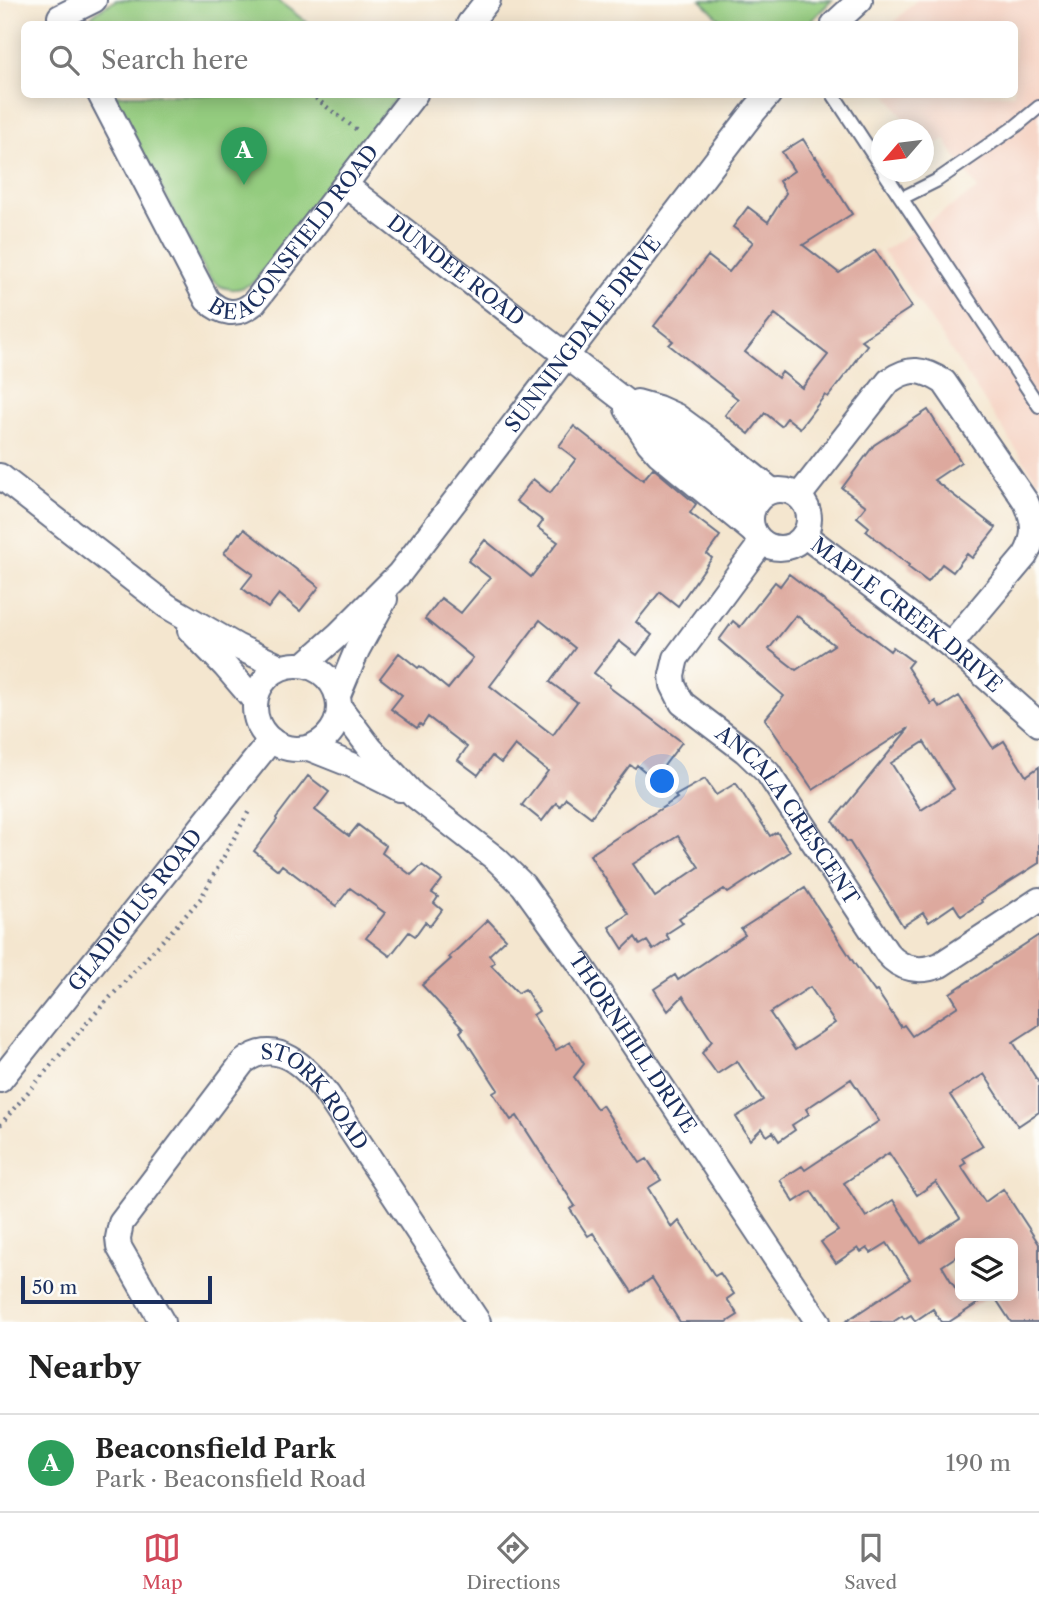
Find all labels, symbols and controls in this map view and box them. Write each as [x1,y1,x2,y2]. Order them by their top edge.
search box [21,21,1018,98]
icon: search [45,41,83,79]
text: Search here [101,44,248,76]
north arrow [871,119,934,182]
street label: BEACONSFIELD ROAD [192,127,392,307]
pin: A [221,127,267,185]
street label: DUNDEE ROAD [383,209,530,331]
street label: SUNNINGDALE DRIVE [499,231,666,437]
street label: MAPLE CREEK DRIVE [806,532,1007,697]
street label: ANCALA CRESCENT [710,720,865,910]
your location [645,764,679,798]
street label: GLADIOLUS ROAD [63,824,207,996]
street label: THORNHILL DRIVE [564,948,702,1138]
street label: STORK ROAD [260,1039,373,1154]
map controls [955,1238,1018,1301]
button: layers [955,1238,1018,1301]
scale bar [21,1273,212,1305]
text: 50 m [32,1276,77,1299]
text: Nearby [28,1349,141,1386]
text: Beaconsfield Park [95,1433,336,1465]
text: A [42,1449,60,1477]
text: 190 m [946,1449,1011,1477]
text: Park · Beaconsfield Road [95,1465,366,1493]
tab: Map [142,1529,183,1594]
tab: Directions [467,1529,560,1594]
tab: Saved [844,1529,897,1594]

